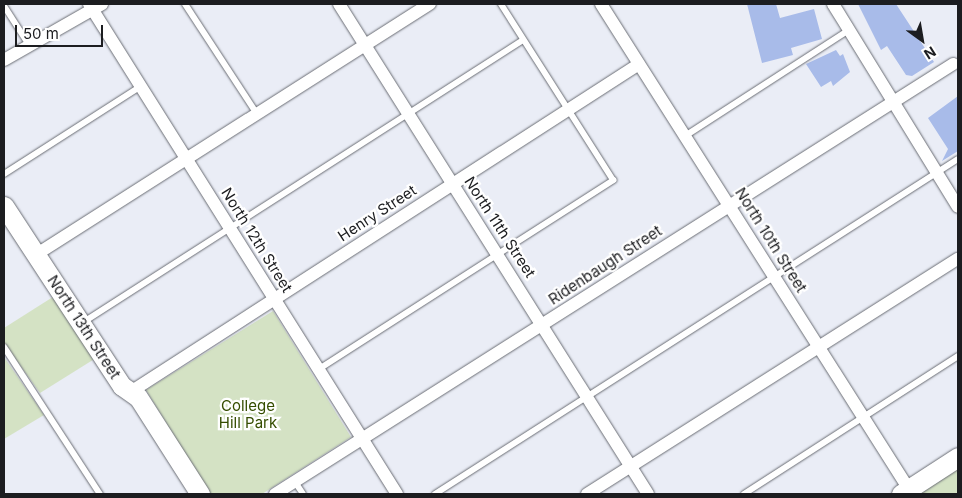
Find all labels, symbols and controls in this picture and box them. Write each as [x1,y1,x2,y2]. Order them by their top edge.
scale bar [18,15,105,47]
north arrow [897,15,947,65]
text: 50 m [23,24,59,43]
text: N [921,43,939,63]
street label: North 11th Street [461,173,539,281]
street label: Henry Street [335,181,419,245]
street label: North 12th Street [218,184,296,296]
street label: North 10th Street [731,184,811,296]
street label: Ridenbaugh Street [545,222,665,308]
street label: North 13th Street [44,272,124,382]
park label: College Hill Park [219,396,277,431]

